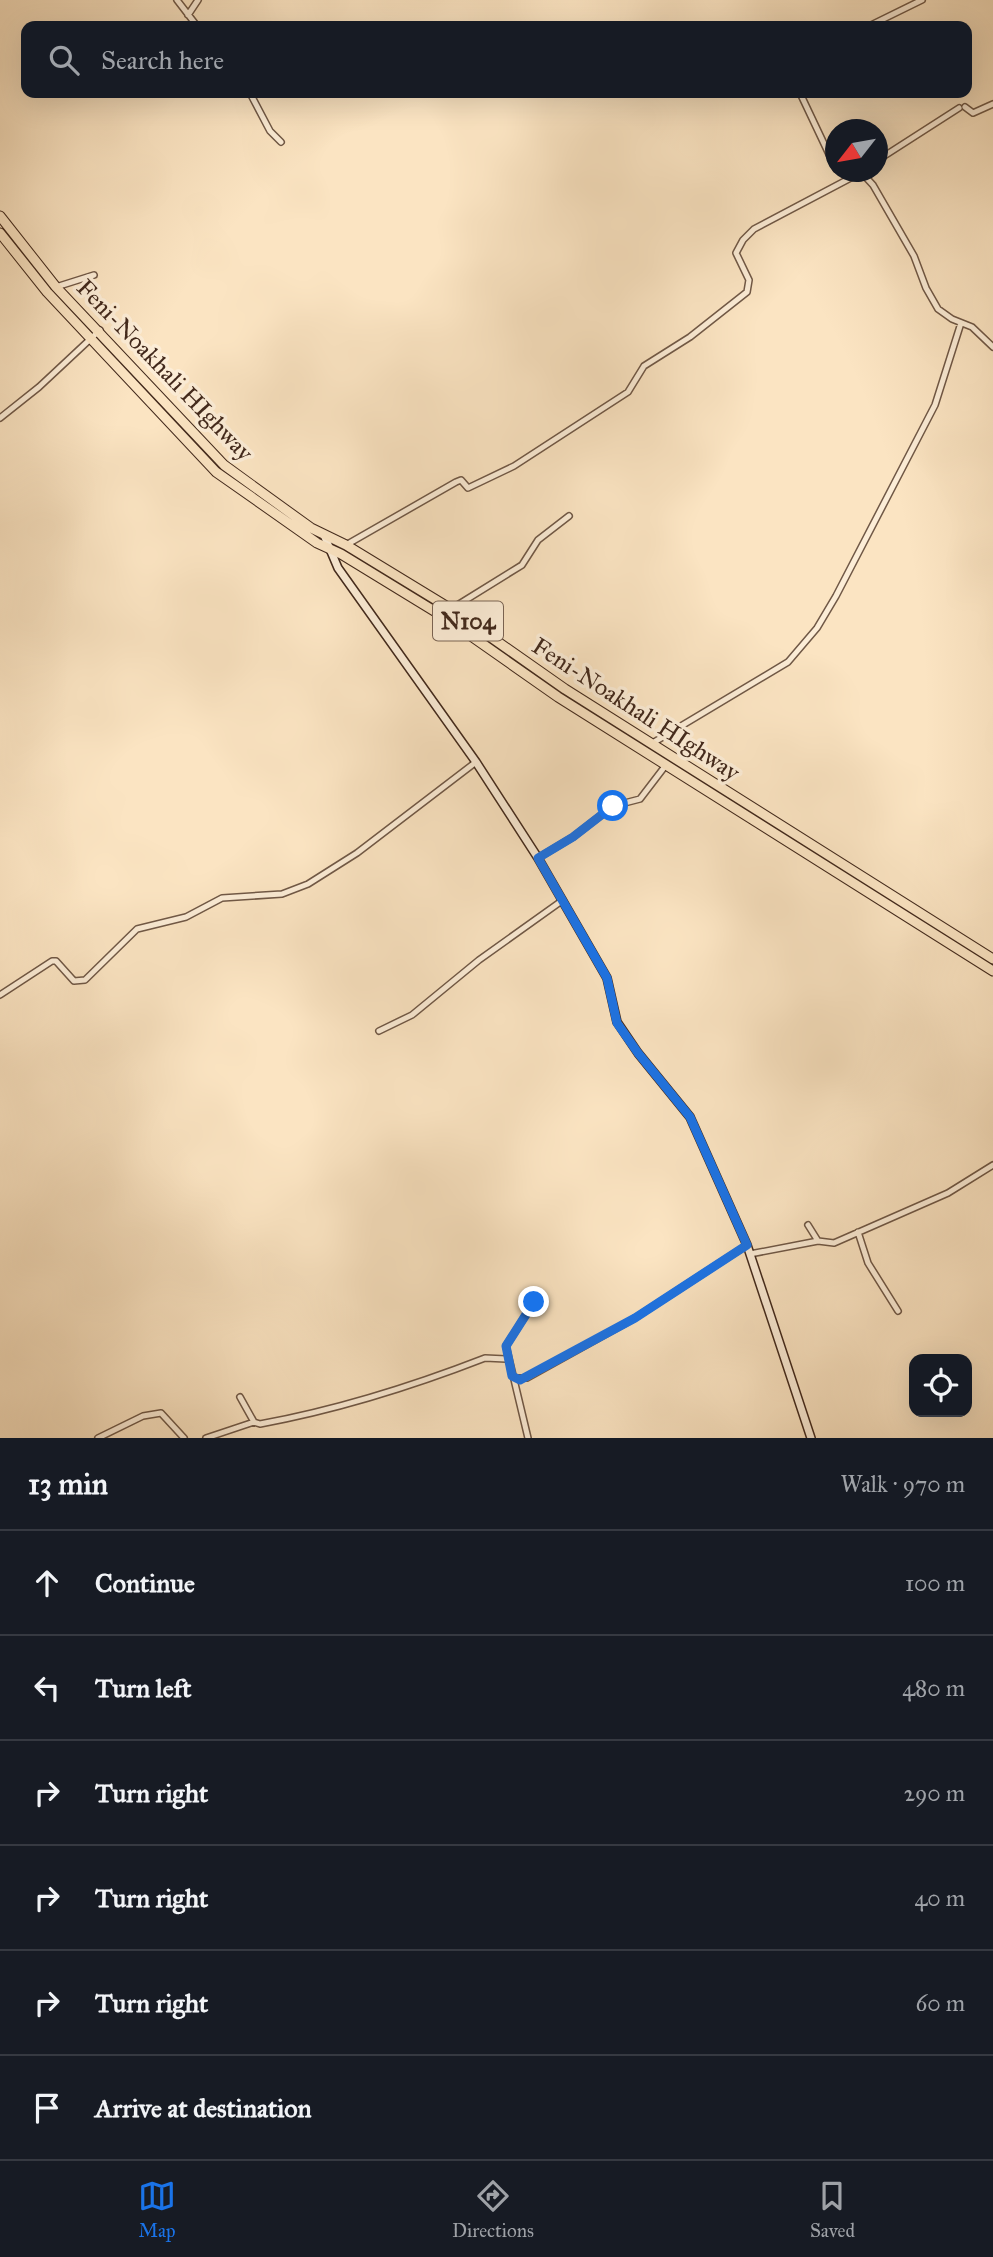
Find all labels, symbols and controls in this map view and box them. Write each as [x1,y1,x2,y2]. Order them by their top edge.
search box [21,21,972,98]
icon: search [45,41,83,79]
text: Search here [101,44,224,76]
north arrow [825,119,888,182]
street label: Feni-Noakhali HIghway [70,273,260,468]
road number: N104 [433,601,503,640]
street label: Feni-Noakhali HIghway [527,631,746,788]
route start [597,790,628,821]
route end [518,1286,549,1317]
map controls [909,1354,972,1417]
button: locate [909,1354,972,1417]
text: 13 min [28,1466,108,1502]
text: Walk · 970 m [840,1470,965,1498]
icon: ahead [28,1564,66,1602]
text: Continue [95,1567,195,1599]
text: 100 m [905,1569,965,1597]
icon: left [28,1669,66,1707]
text: Turn left [95,1672,191,1704]
text: 480 m [902,1674,965,1702]
icon: right [28,1774,66,1812]
text: Turn right [95,1777,208,1809]
text: 290 m [904,1779,965,1807]
icon: right [28,1879,66,1917]
text: Turn right [95,1882,208,1914]
text: 40 m [915,1884,965,1912]
icon: right [28,1984,66,2022]
text: Turn right [95,1987,208,2019]
text: 60 m [916,1989,965,2017]
icon: arrive [28,2089,66,2127]
text: Arrive at destination [95,2092,312,2124]
tab: Map [138,2177,176,2242]
tab: Directions [452,2177,534,2242]
tab: Saved [810,2177,855,2242]

